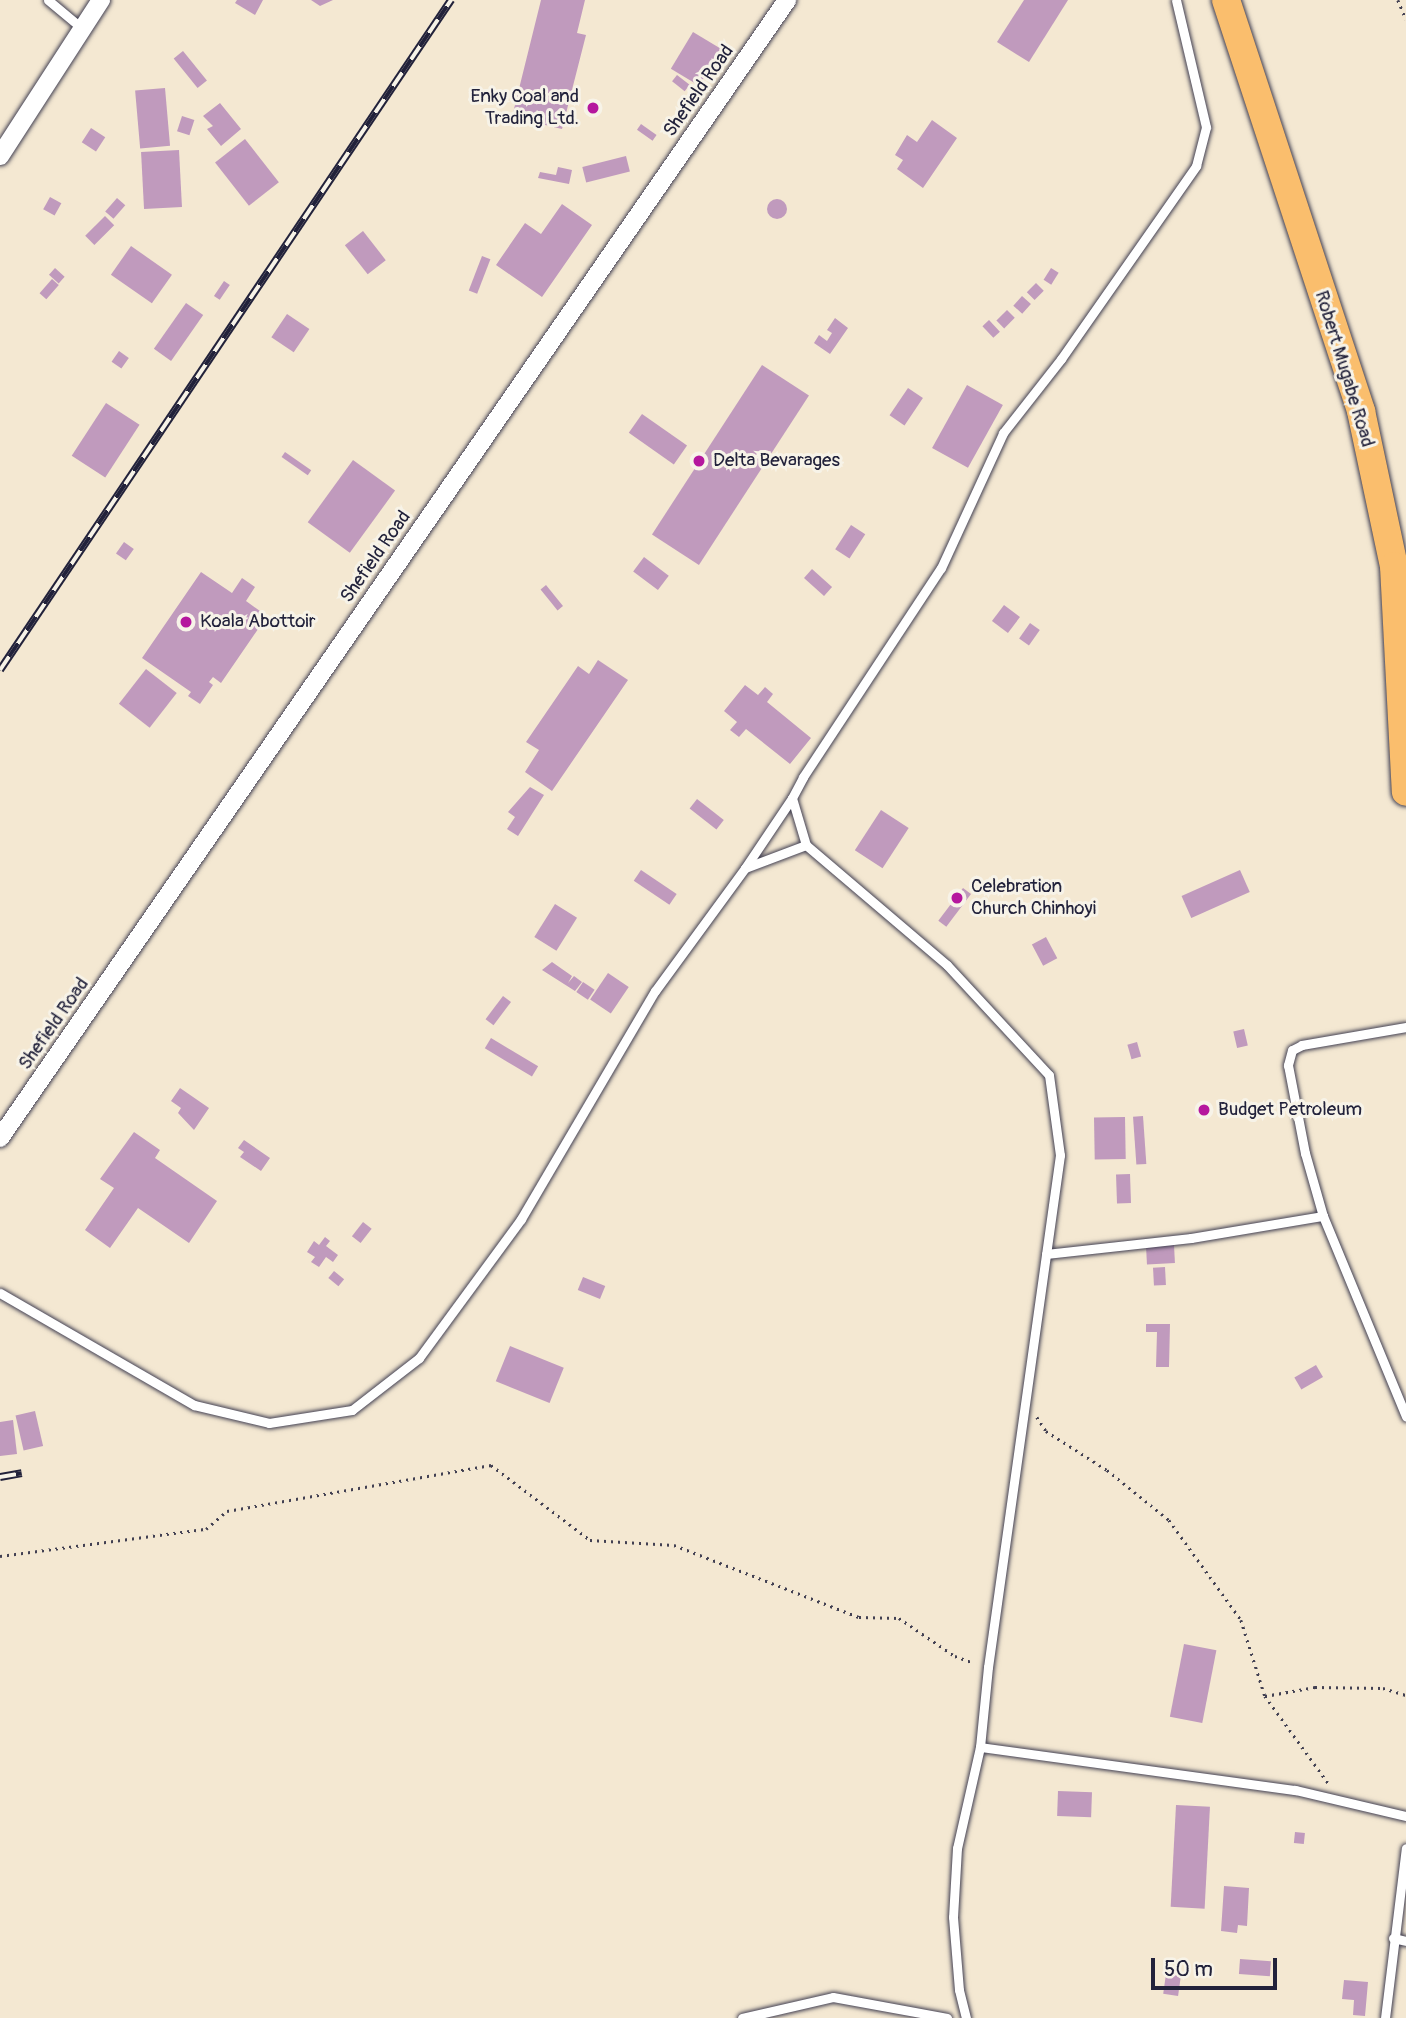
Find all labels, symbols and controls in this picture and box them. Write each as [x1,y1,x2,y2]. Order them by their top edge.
street label: Shefield Road [659,41,739,141]
place label: Enky Coal and Trading Ltd. [470,86,579,130]
marker: Enky Coal and Trading Ltd. [585,100,601,116]
street label: Robert Mugabe Road [1309,288,1379,450]
place label: Delta Bevarages [713,450,840,472]
marker: Delta Bevarages [691,453,707,469]
street label: Shefield Road [336,507,416,607]
place label: Koala Abottoir [200,611,316,633]
marker: Koala Abottoir [178,614,194,630]
place label: Celebration Church Chinhoyi [971,876,1096,920]
marker: Celebration Church Chinhoyi [949,890,965,906]
street label: Shefield Road [14,974,94,1074]
place label: Budget Petroleum [1218,1099,1362,1121]
marker: Budget Petroleum [1196,1102,1212,1118]
scale bar [1154,1944,1280,1988]
text: 50 m [1164,1956,1213,1983]

